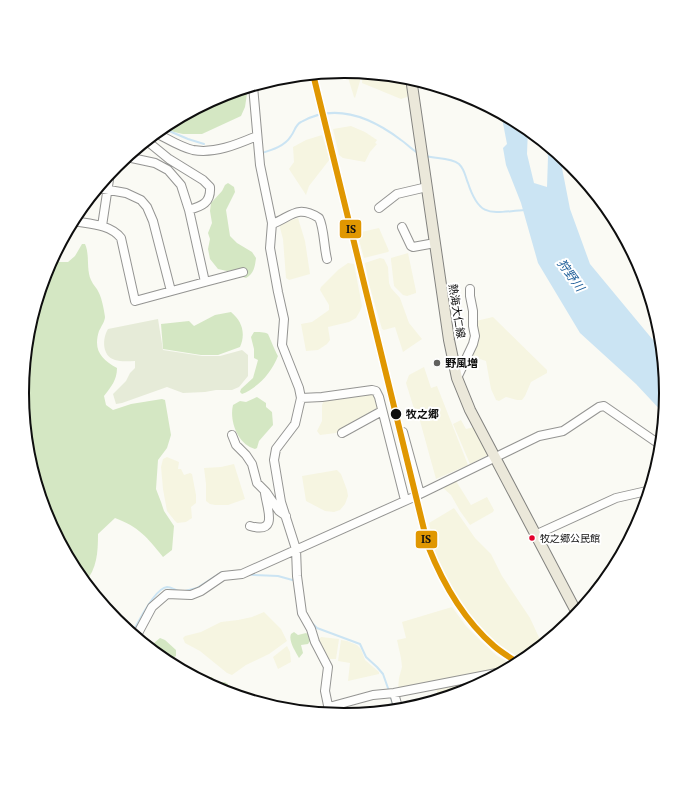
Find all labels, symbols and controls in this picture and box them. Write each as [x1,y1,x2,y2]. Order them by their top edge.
line badge: IS [339,219,362,239]
text: IS [346,222,356,236]
water label: 狩野川 [554,256,589,296]
street label: 熱海大仁線 [446,283,468,339]
place label: 野風増 [445,356,478,370]
marker: 野風増 [432,358,442,368]
marker: 牧之郷 [389,407,403,421]
place label: 牧之郷 [405,407,439,421]
line badge: IS [415,530,438,549]
text: IS [421,532,431,546]
place label: 牧之郷公民館 [540,532,600,545]
marker: 牧之郷公民館 [527,533,537,543]

